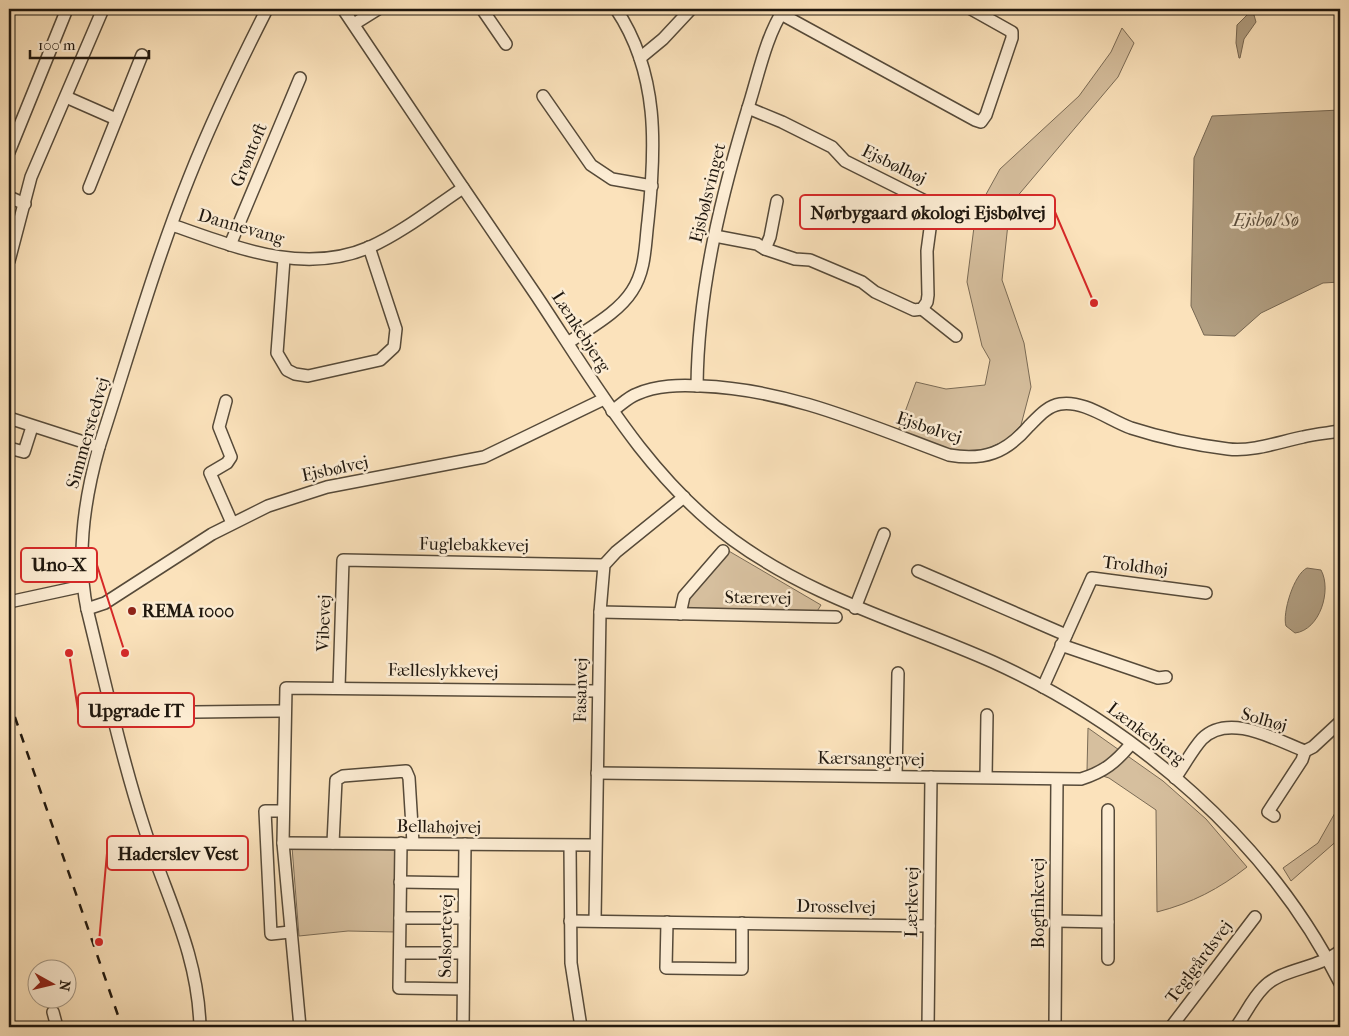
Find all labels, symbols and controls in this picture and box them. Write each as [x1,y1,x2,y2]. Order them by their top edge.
scale bar [30,28,149,60]
text: 100 m [38,36,76,54]
street label: Grøntoft [226,119,272,190]
street label: Ejsbølsvinget [685,140,731,245]
street label: Ejsbølhøj [858,140,930,190]
callout: Nørbygaard økologi Ejsbølvej [800,195,1055,229]
text: Nørbygaard økologi Ejsbølvej [810,202,1046,224]
street label: Dannevang [195,205,287,249]
water label: Ejsbøl Sø [1232,209,1299,231]
street label: Lænkebjerg [547,288,615,377]
street label: Simmerstedvej [62,375,114,491]
street label: Ejsbølvej [894,408,964,448]
street label: Ejsbølvej [300,452,370,486]
street label: Fuglebakkevej [419,534,529,556]
callout: Uno-X [21,548,97,582]
street label: Troldhøj [1101,552,1169,580]
text: Uno-X [30,554,87,576]
street label: Stærevej [724,587,792,609]
street label: Vibevej [312,594,335,653]
place label: REMA 1000 [142,601,234,622]
marker: REMA 1000 [126,605,138,617]
street label: Fasanvej [570,657,592,723]
street label: Fælleslykkevej [387,660,499,682]
callout: Upgrade IT [78,693,194,727]
street label: Lænkebjerg [1103,698,1189,770]
text: Upgrade IT [87,700,185,722]
street label: Solhøj [1239,703,1289,737]
street label: Kærsangervej [817,748,925,770]
street label: Bellahøjvej [397,816,481,838]
callout: Haderslev Vest [107,836,248,870]
text: Haderslev Vest [118,843,239,865]
street label: Bogfinkevej [1028,858,1049,948]
street label: Lærkevej [901,866,923,938]
street label: Solsortevej [435,894,457,978]
street label: Drosselvej [796,896,876,918]
street label: Teglgårdsvej [1161,917,1237,1007]
north arrow [28,958,78,1008]
text: N [55,979,74,993]

